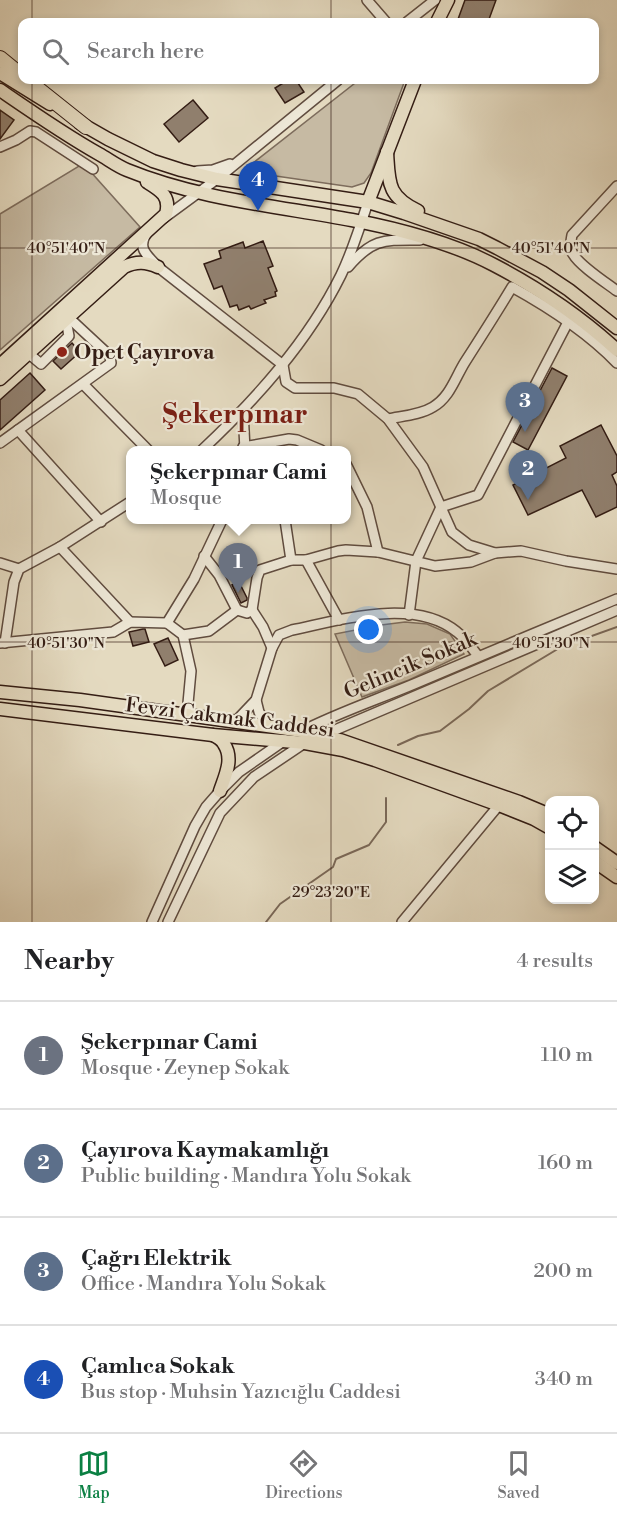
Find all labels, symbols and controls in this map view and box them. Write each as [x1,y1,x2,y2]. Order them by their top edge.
search box [18,18,599,84]
icon: search [39,35,72,68]
text: Search here [87,38,204,65]
pin: 4 [238,162,278,211]
text: 40°51'40"N [27,239,105,258]
text: 40°51'40"N [512,239,590,258]
place label: Opet Çayırova [74,340,215,366]
marker: Opet Çayırova [55,345,69,359]
pin: 3 [506,382,544,432]
district label: Şekerpınar [162,398,308,432]
popup [126,446,351,524]
pin: 2 [508,450,548,500]
text: Şekerpınar Cami [150,459,327,486]
text: Mosque [150,486,222,511]
pin: 1 [218,544,258,593]
your location [354,615,383,644]
street label: Gelincik Sokak [340,626,482,706]
text: 40°51'30"N [27,634,105,653]
text: 40°51'30"N [512,634,590,653]
street label: Fevzi Çakmak Caddesi [124,692,336,744]
map controls [545,796,599,904]
button: locate [545,796,599,850]
button: layers [545,850,599,904]
text: 29°23'20"E [292,883,370,902]
text: Nearby [24,945,114,977]
text: 4 results [516,949,593,974]
text: Şekerpınar Cami [81,1029,258,1056]
text: 1 [39,1043,48,1068]
text: 110 m [541,1043,593,1068]
text: Mosque · Zeynep Sokak [81,1056,289,1081]
text: Çayırova Kaymakamlığı [81,1137,329,1164]
text: 2 [37,1151,50,1176]
text: 160 m [538,1151,593,1176]
text: Public building · Mandıra Yolu Sokak [81,1164,411,1189]
text: Çağrı Elektrik [81,1245,231,1272]
text: 3 [37,1259,50,1284]
text: 200 m [533,1259,593,1284]
text: Office · Mandıra Yolu Sokak [81,1272,325,1297]
text: Çamlıca Sokak [81,1353,234,1380]
text: 4 [37,1367,50,1392]
text: 340 m [535,1367,593,1392]
text: Bus stop · Muhsin Yazıcığlu Caddesi [81,1380,401,1405]
tab: Map [77,1447,110,1503]
tab: Directions [265,1447,343,1503]
tab: Saved [497,1447,540,1503]

